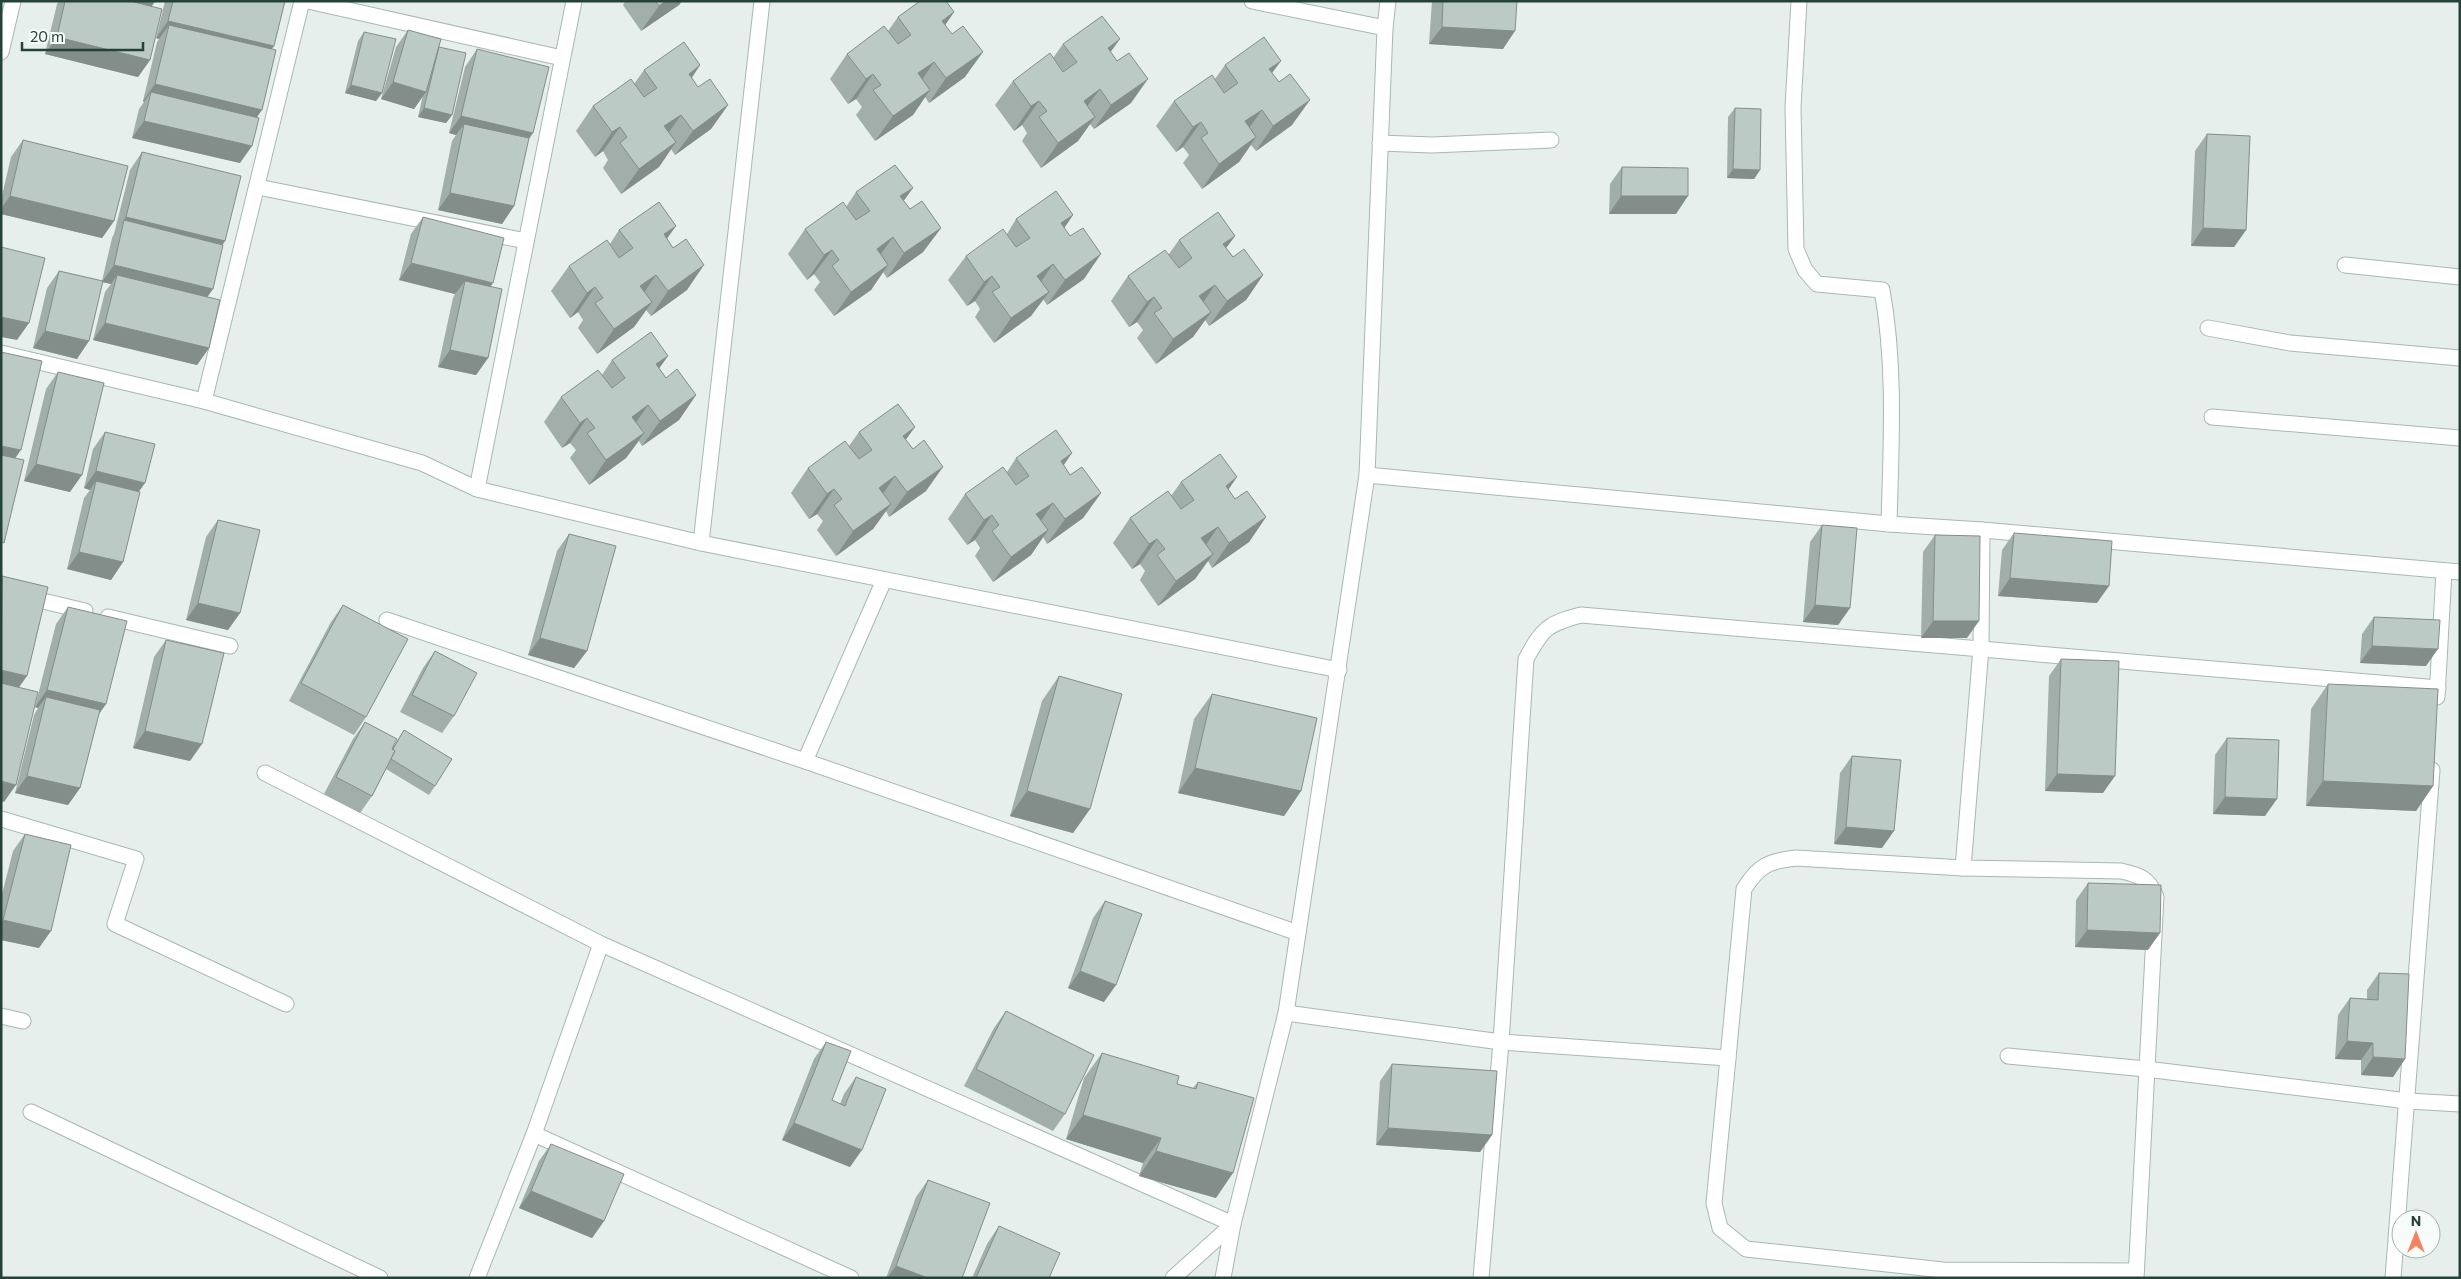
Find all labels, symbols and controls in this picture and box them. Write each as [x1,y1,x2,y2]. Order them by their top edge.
scale bar [22,20,144,52]
text: 20 m [30,27,64,45]
north arrow [2391,1209,2441,1259]
text: N [2411,1212,2421,1229]

